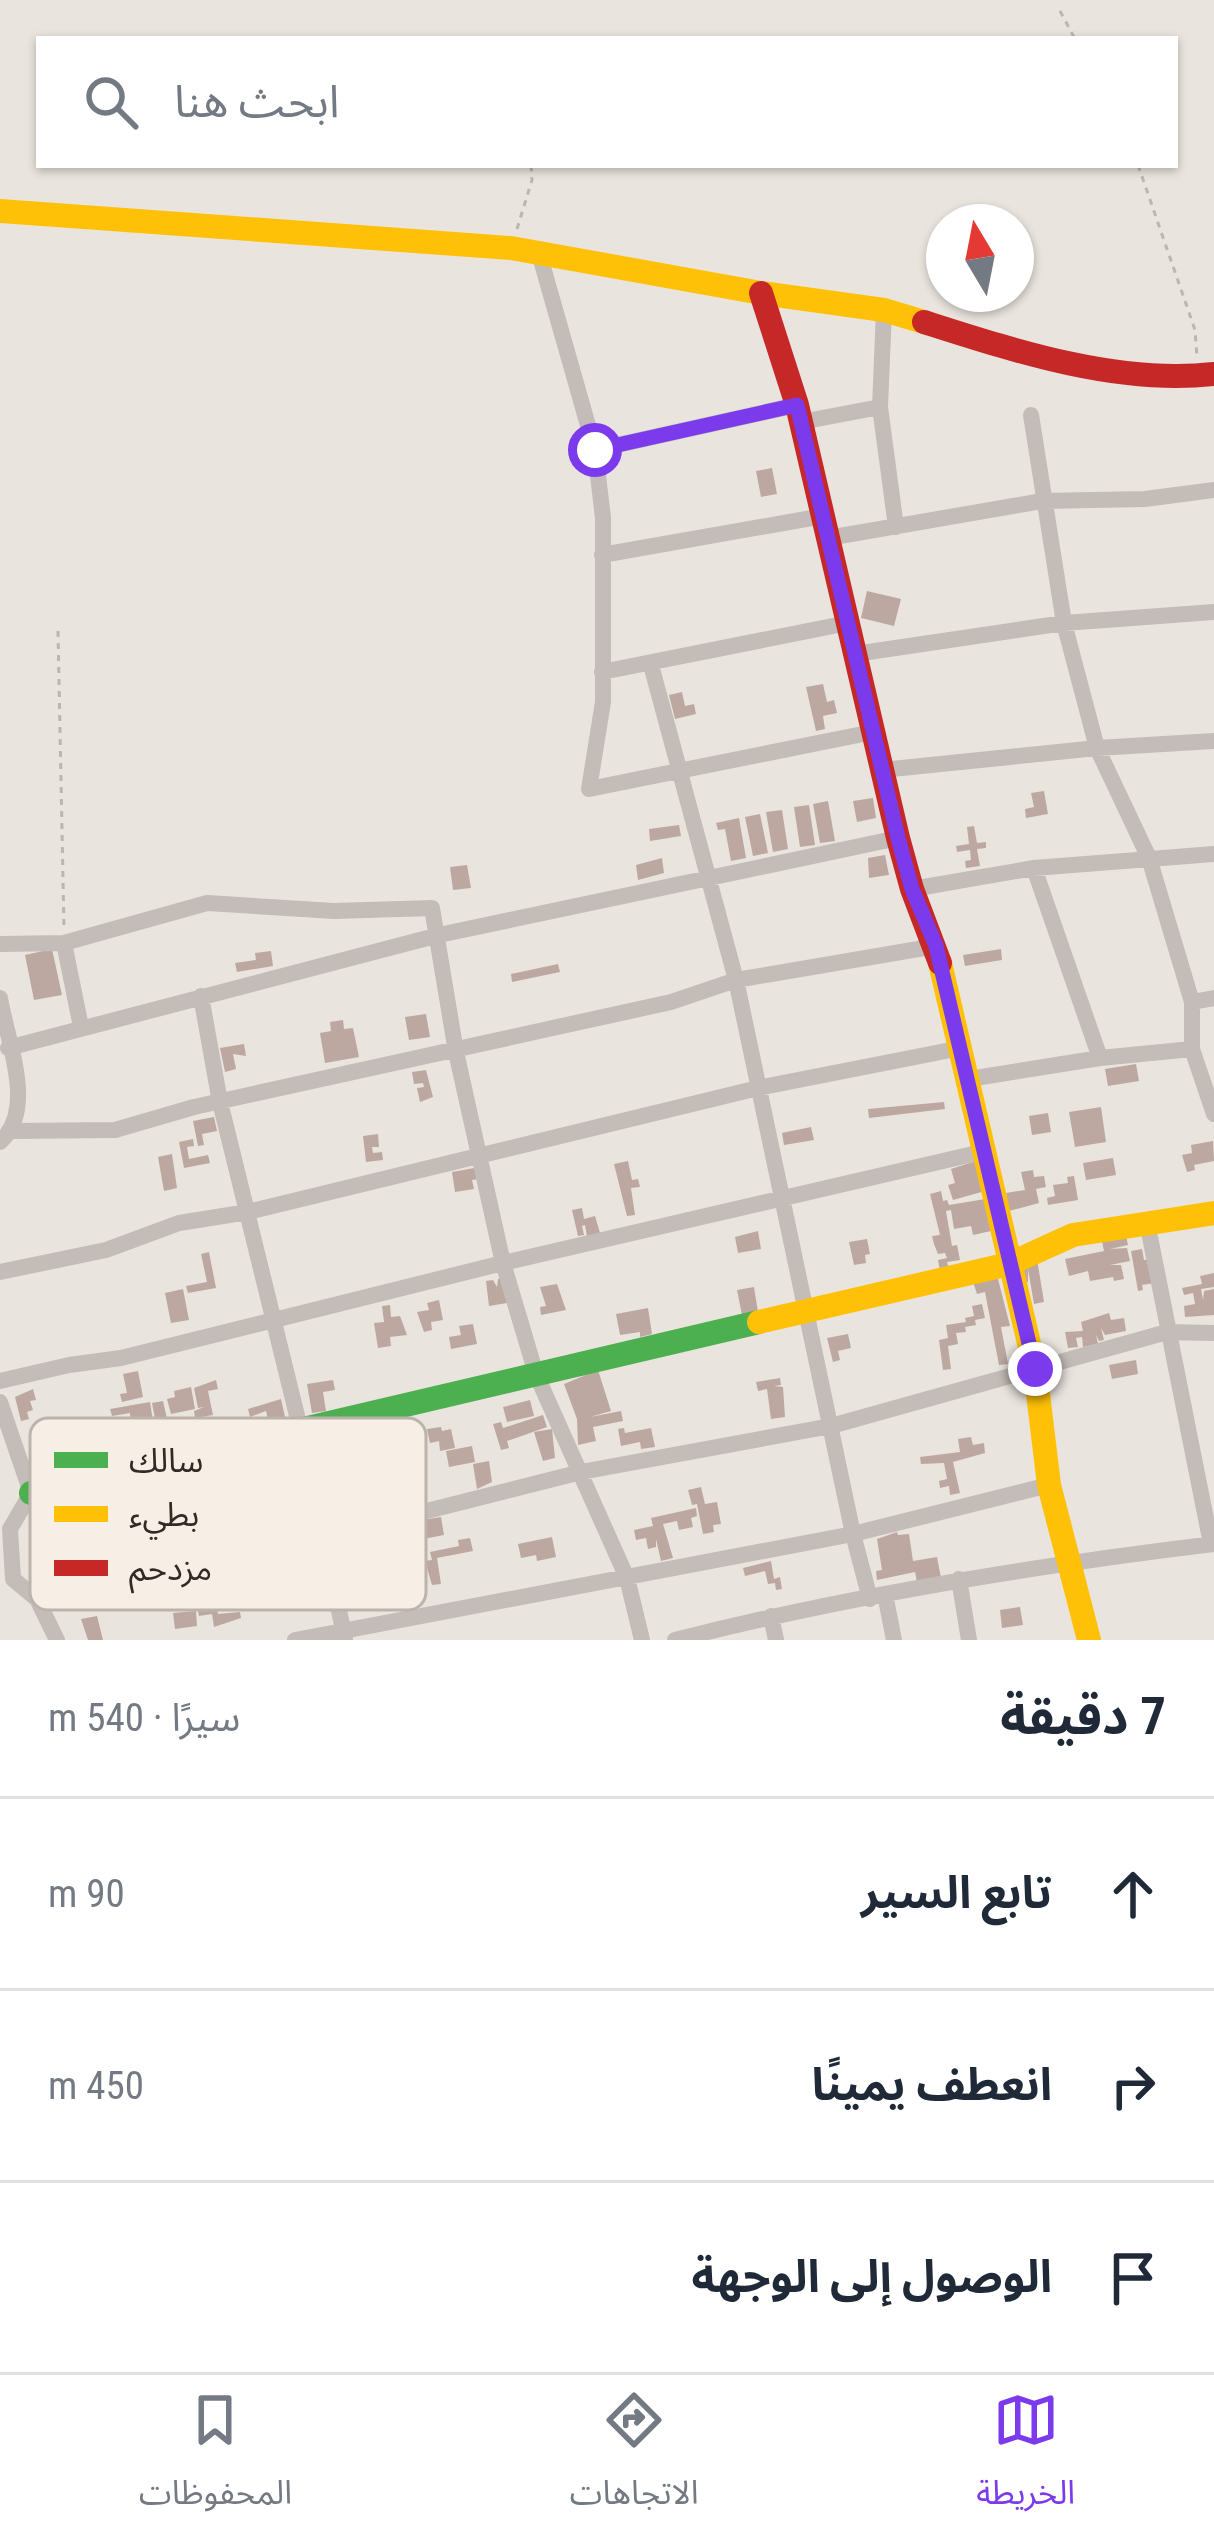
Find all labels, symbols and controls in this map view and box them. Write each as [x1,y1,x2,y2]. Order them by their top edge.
search box [36,36,1178,168]
icon: search [78,69,144,135]
text: ابحث هنا [174,75,339,128]
north arrow [926,204,1034,312]
route start [568,423,622,477]
route end [1008,1342,1062,1396]
legend [30,1418,426,1610]
text: سالك [129,1441,203,1480]
text: بطيء [129,1495,199,1540]
text: مزدحم [129,1549,212,1594]
text: 7 دقيقة [1000,1687,1166,1746]
text: سيرًا · 540 m [48,1695,240,1741]
icon: ahead [1100,1861,1166,1927]
text: تابع السير [861,1866,1052,1919]
text: 90 m [48,1871,125,1917]
icon: right [1100,2053,1166,2119]
text: انعطف يمينًا [812,2058,1052,2111]
text: 450 m [48,2063,144,2109]
icon: arrive [1100,2245,1166,2311]
text: الوصول إلى الوجهة [691,2250,1052,2303]
tab: المحفوظات [139,2387,292,2528]
tab: الاتجاهات [570,2387,699,2528]
tab: الخريطة [976,2387,1075,2528]

